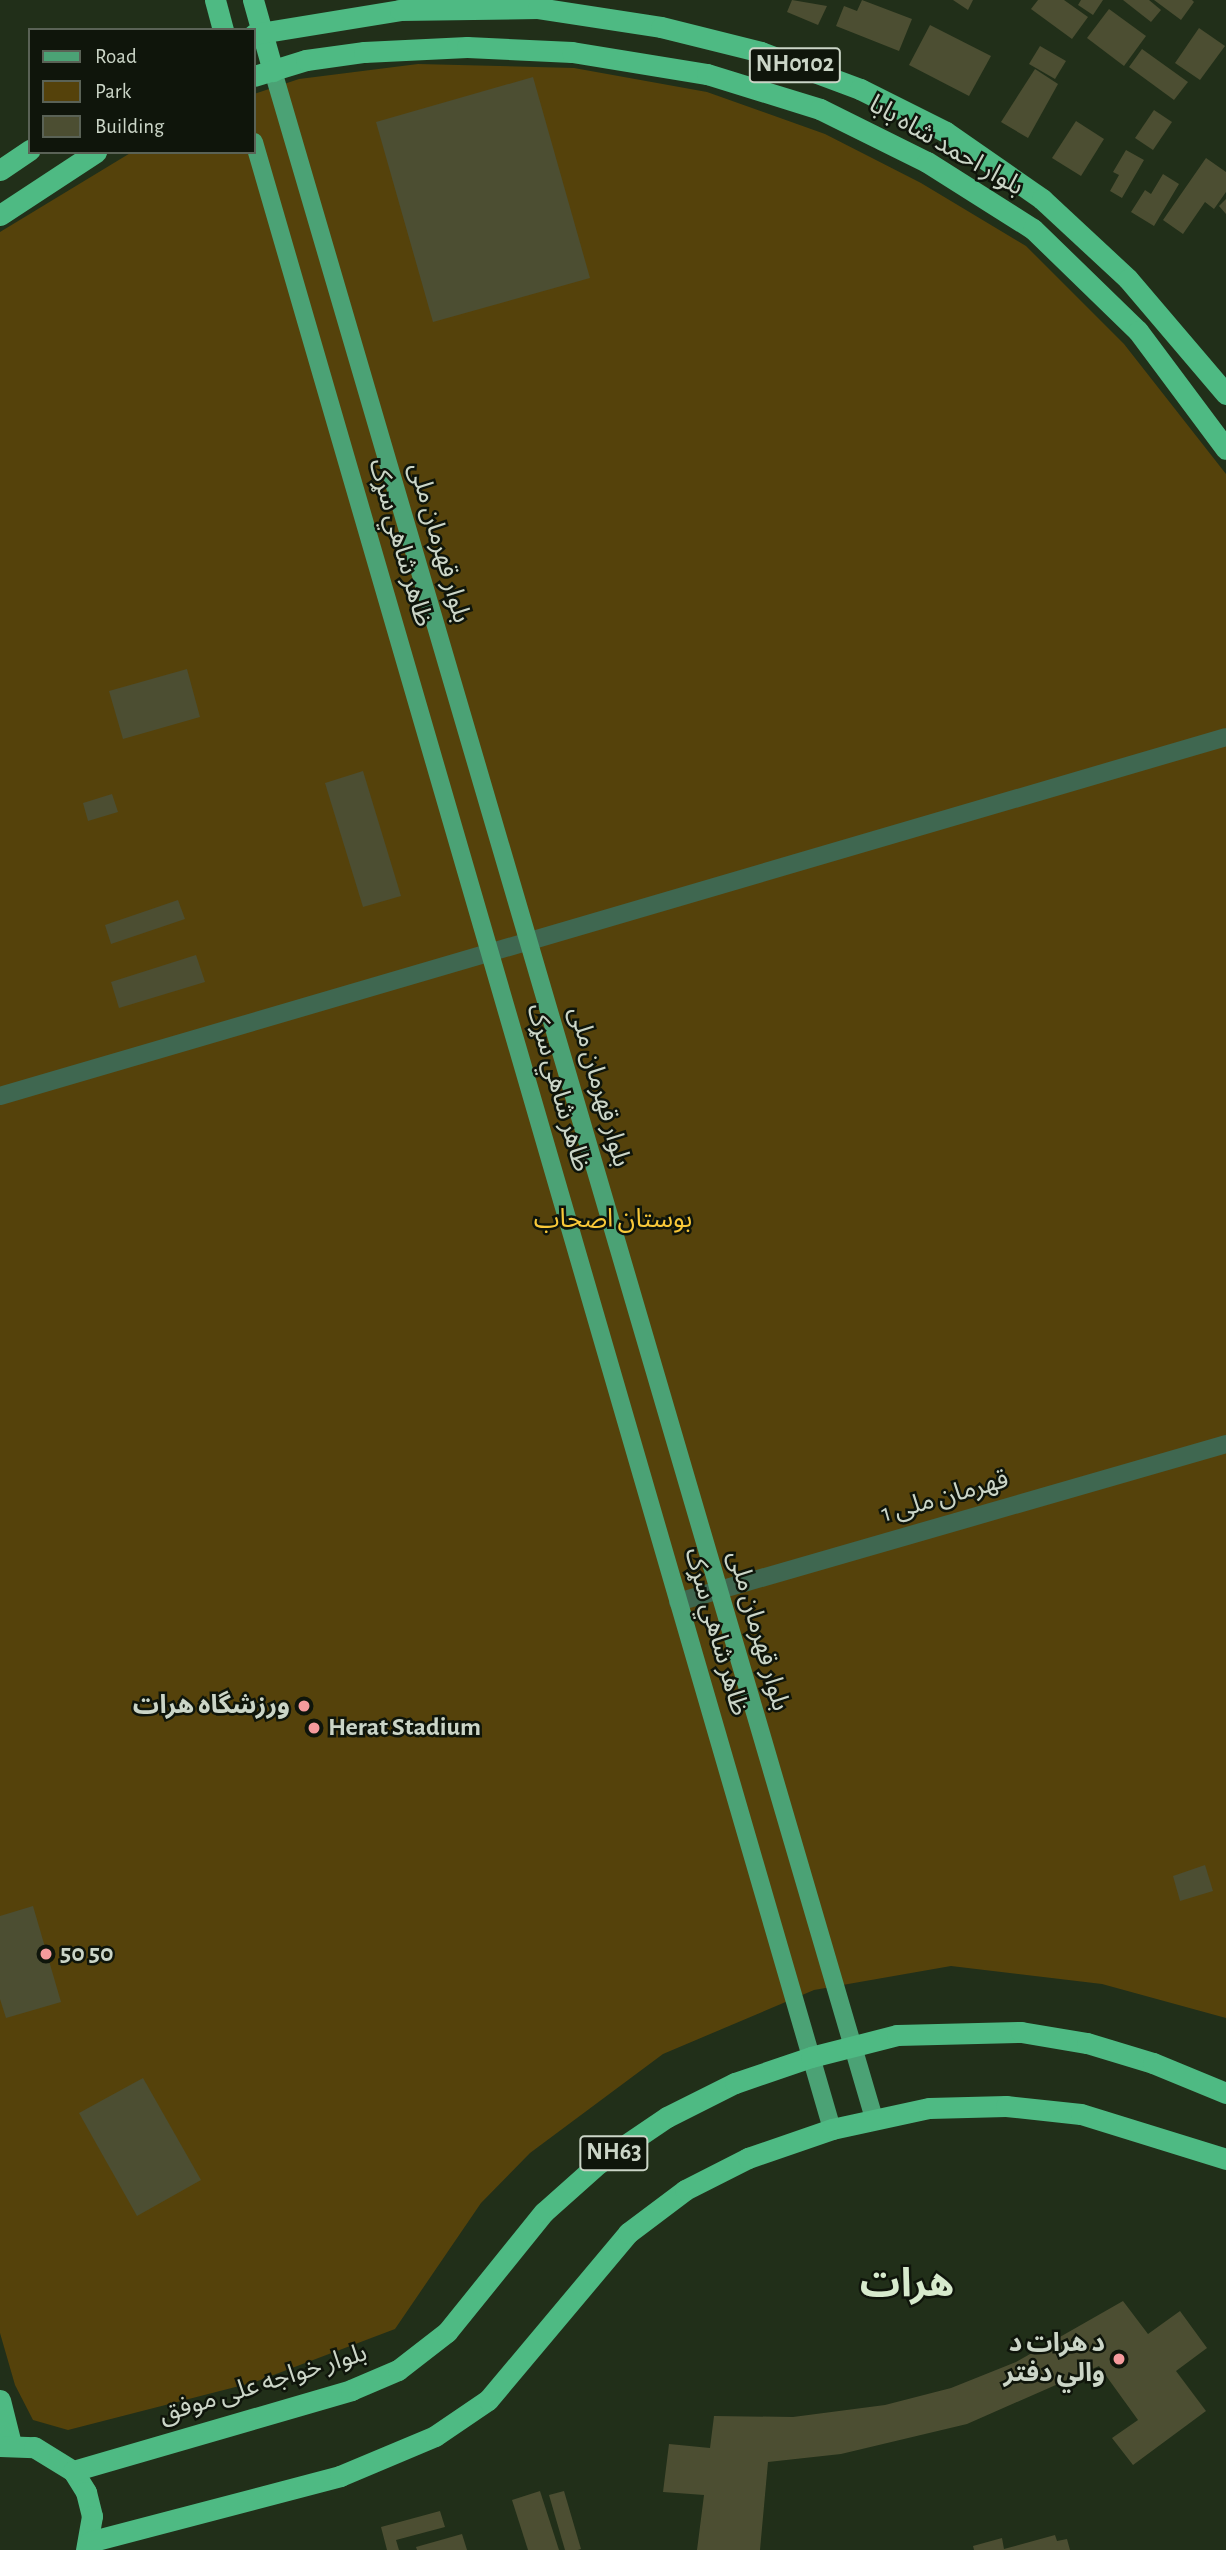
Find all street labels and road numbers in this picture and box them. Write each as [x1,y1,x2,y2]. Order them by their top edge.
road number: NH0102 [748,44,842,86]
street label: بلوار احمد شاه بابا [863,89,1029,203]
street label: ظاهر شاهي سړک [361,455,439,631]
street label: بلوار قهرمان ملی [401,459,477,627]
street label: ظاهر شاهي سړک [519,1000,597,1176]
street label: بلوار قهرمان ملی [561,1003,637,1171]
street label: قهرمان ملی 1 [878,1464,1012,1530]
street label: ظاهر شاهي سړک [677,1544,755,1720]
street label: بلوار قهرمان ملی [720,1547,796,1715]
road number: NH63 [579,2132,649,2174]
street label: بلوار خواجه علی موفق [155,2338,371,2430]

